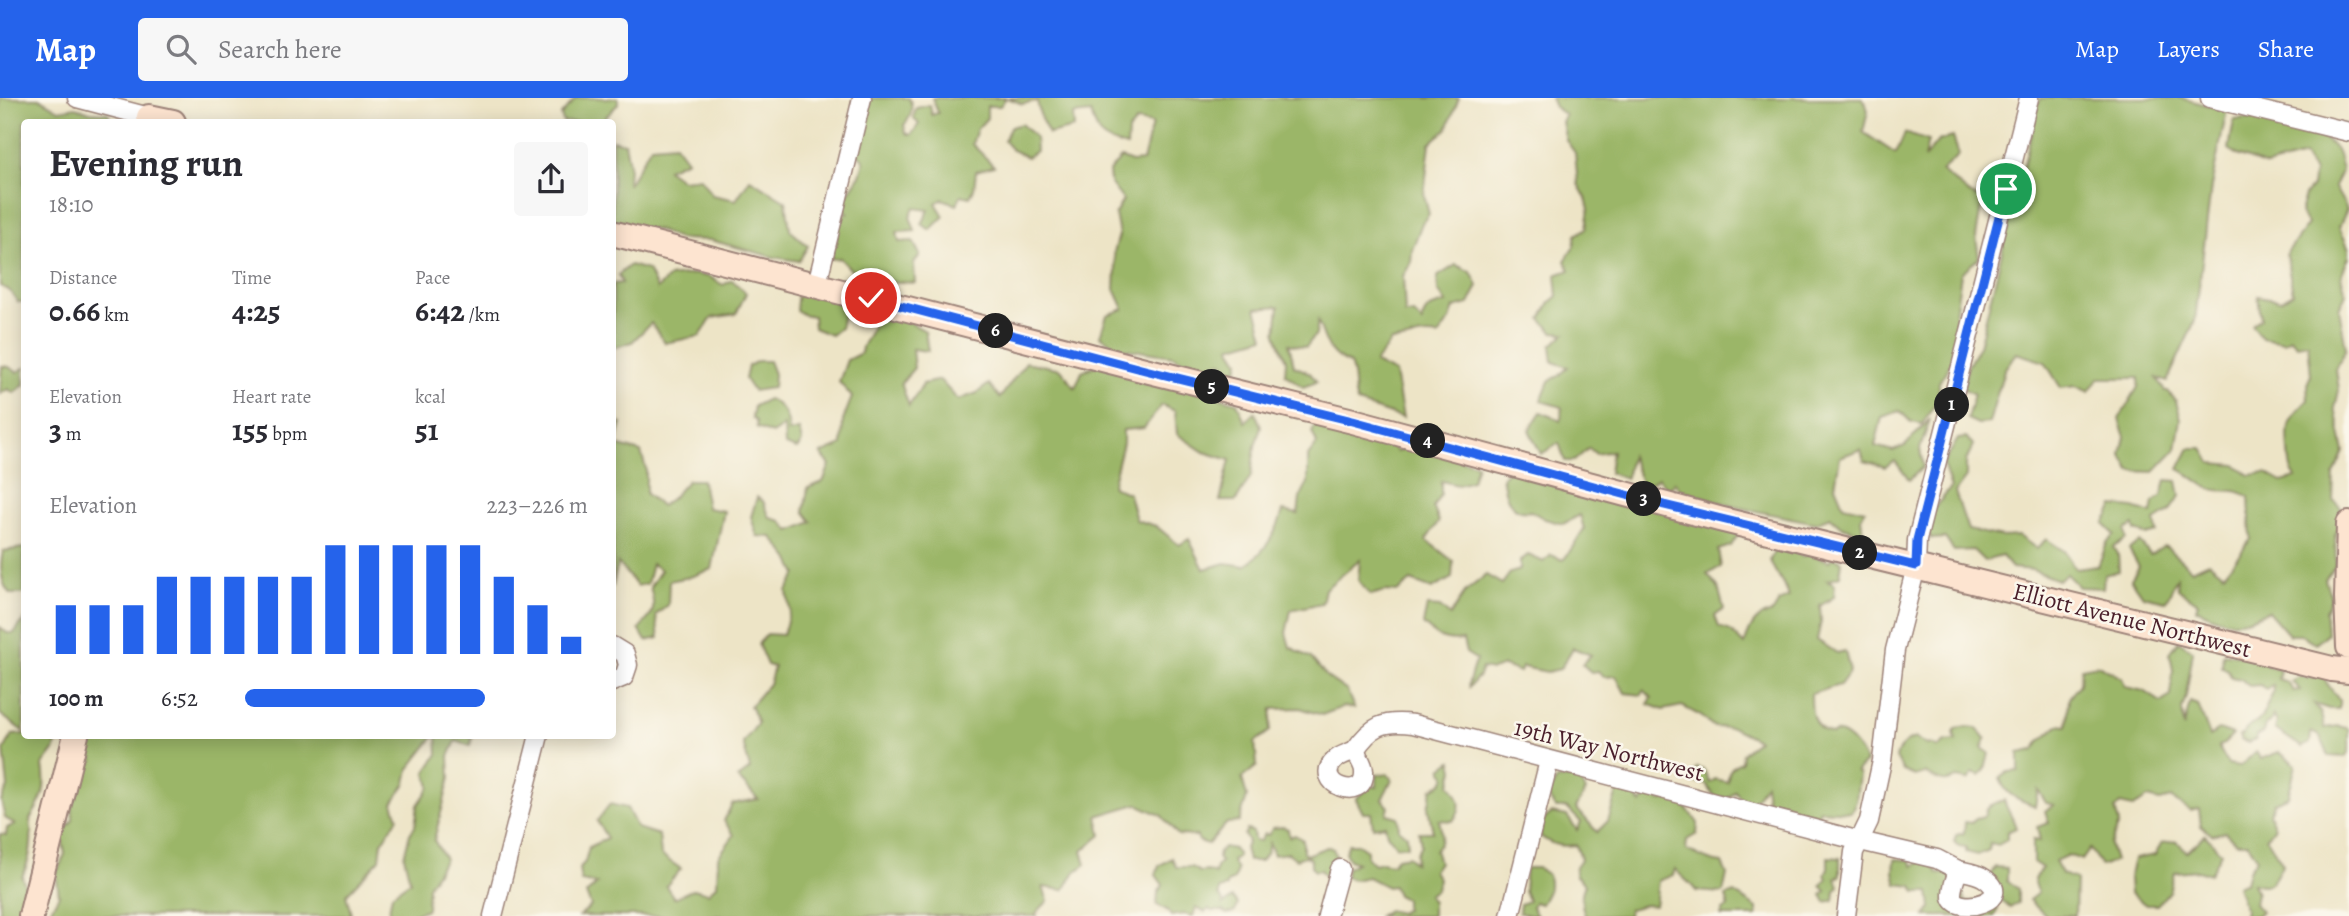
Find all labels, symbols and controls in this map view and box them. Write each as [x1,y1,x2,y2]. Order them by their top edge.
search box [138,18,628,81]
text: Map [35,27,96,72]
icon: search [162,30,200,68]
text: Search here [218,32,342,67]
text: Map [2075,33,2119,65]
text: Layers [2157,33,2220,65]
text: Share [2258,33,2314,65]
text: Evening run [49,137,243,189]
button: share [514,142,588,216]
pin [1976,159,2036,219]
icon: arrive [1987,170,2025,208]
text: 18:10 [49,189,94,220]
text: Distance [49,265,117,291]
text: Time [232,265,271,291]
text: Pace [415,265,450,291]
pin [841,268,901,328]
icon: check [852,279,890,317]
text: 0.66 [49,291,100,331]
text: 4:25 [232,291,281,331]
text: 6:42 [415,291,465,331]
text: km [100,302,129,328]
text: /km [465,302,500,328]
pin: 6 [978,314,1014,348]
text: 6 [991,317,1000,343]
pin: 5 [1194,370,1230,404]
text: 5 [1207,373,1216,399]
text: Elevation [49,384,122,410]
text: Heart rate [232,384,311,410]
text: kcal [415,384,445,410]
pin: 1 [1934,388,1969,422]
text: 1 [1948,391,1955,417]
text: 3 [49,410,62,450]
text: 155 [232,410,268,450]
text: 51 [415,410,439,450]
text: m [62,421,81,447]
text: bpm [268,421,308,447]
pin: 4 [1410,424,1446,458]
text: 4 [1423,427,1432,453]
pin: 3 [1626,482,1662,516]
text: 3 [1639,485,1648,511]
text: Elevation [49,490,137,521]
text: 223–226 m [486,490,588,521]
pin: 2 [1842,536,1878,570]
text: 2 [1855,539,1864,565]
street label: Elliott Avenue Northwest [2010,575,2255,665]
text: 100 m [49,683,104,714]
text: 6:52 [161,683,198,714]
street label: 19th Way Northwest [1511,711,1707,789]

